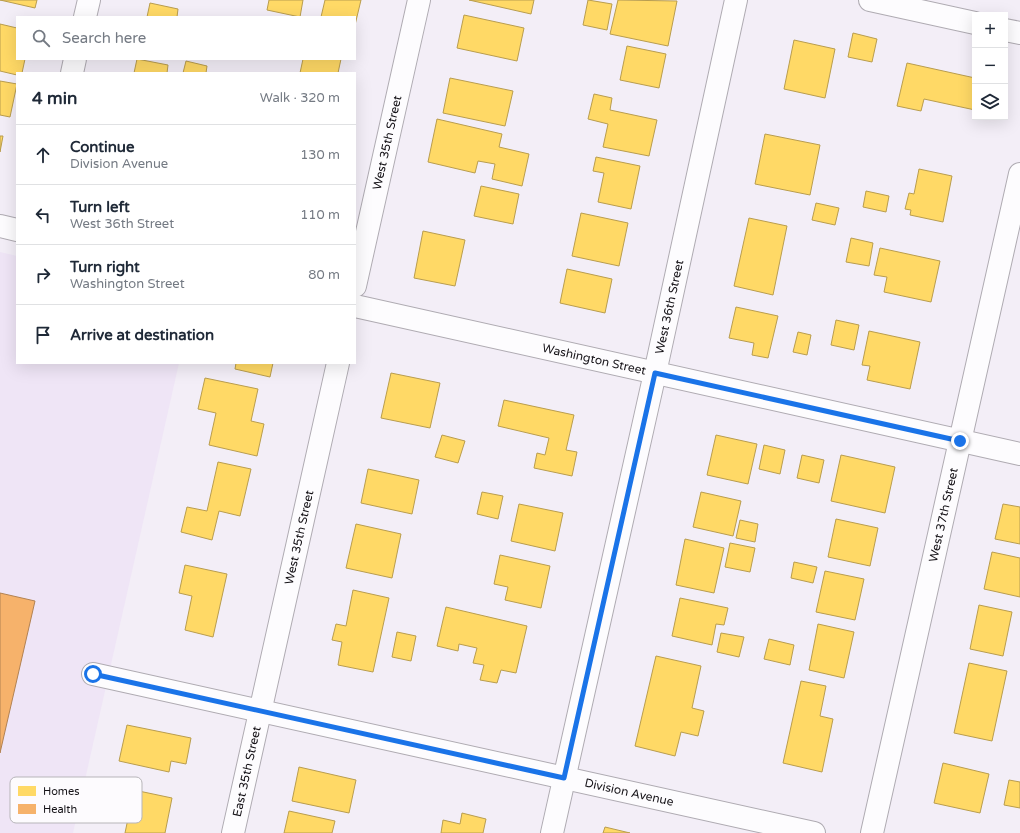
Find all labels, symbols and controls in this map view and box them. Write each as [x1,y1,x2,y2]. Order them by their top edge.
map controls [972,12,1008,120]
button: + [972,12,1008,48]
search box [16,16,356,60]
icon: search [30,27,52,49]
text: Search here [62,29,146,47]
button: − [972,48,1008,84]
button: layers [972,84,1008,120]
text: 4 min [32,88,77,109]
text: Walk · 320 m [260,90,340,106]
street label: West 35th Street [370,94,405,191]
text: Continue [70,138,134,156]
icon: ahead [32,144,54,166]
text: 130 m [300,147,340,163]
text: Division Avenue [70,156,168,172]
text: Turn left [70,198,130,216]
icon: left [32,204,54,226]
text: 110 m [300,207,340,223]
text: West 36th Street [70,216,174,232]
text: Turn right [70,258,140,276]
street label: West 36th Street [652,258,686,355]
icon: right [32,264,54,286]
text: 80 m [308,267,340,283]
text: Washington Street [70,276,185,292]
icon: arrive [32,324,54,346]
text: Arrive at destination [70,326,214,344]
street label: Washington Street [541,341,648,378]
route end [951,432,969,450]
street label: West 37th Street [926,466,961,563]
street label: West 35th Street [282,488,316,586]
route start [84,665,102,683]
street label: East 35th Street [230,725,264,818]
street label: Division Avenue [583,776,675,809]
legend [10,777,142,823]
text: Homes [43,785,79,798]
text: Health [43,803,77,816]

